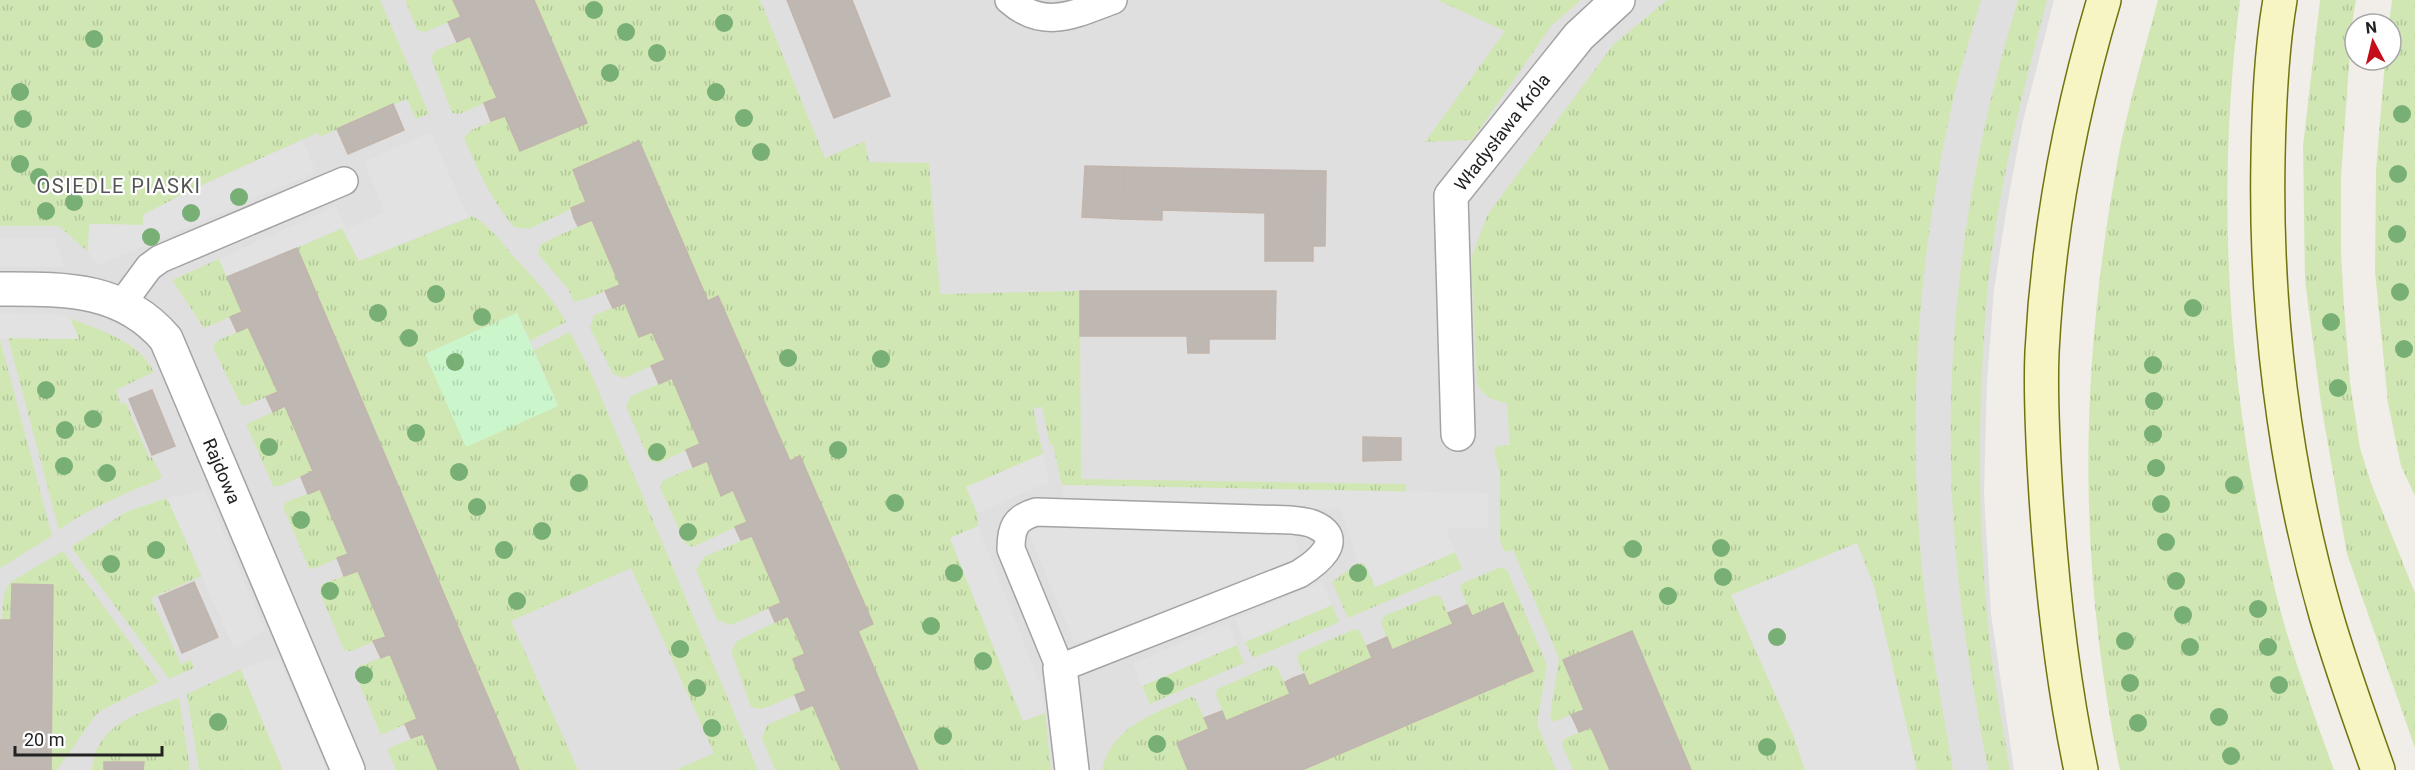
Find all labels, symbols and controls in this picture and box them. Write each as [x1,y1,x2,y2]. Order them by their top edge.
north arrow [2343,12,2403,72]
text: N [2364,17,2378,38]
street label: Władysława Króla [1450,69,1554,195]
district label: OSIEDLE PIASKI [37,174,201,198]
street label: Rajdowa [199,435,245,507]
scale bar [15,719,162,757]
text: 20 m [24,729,64,750]

